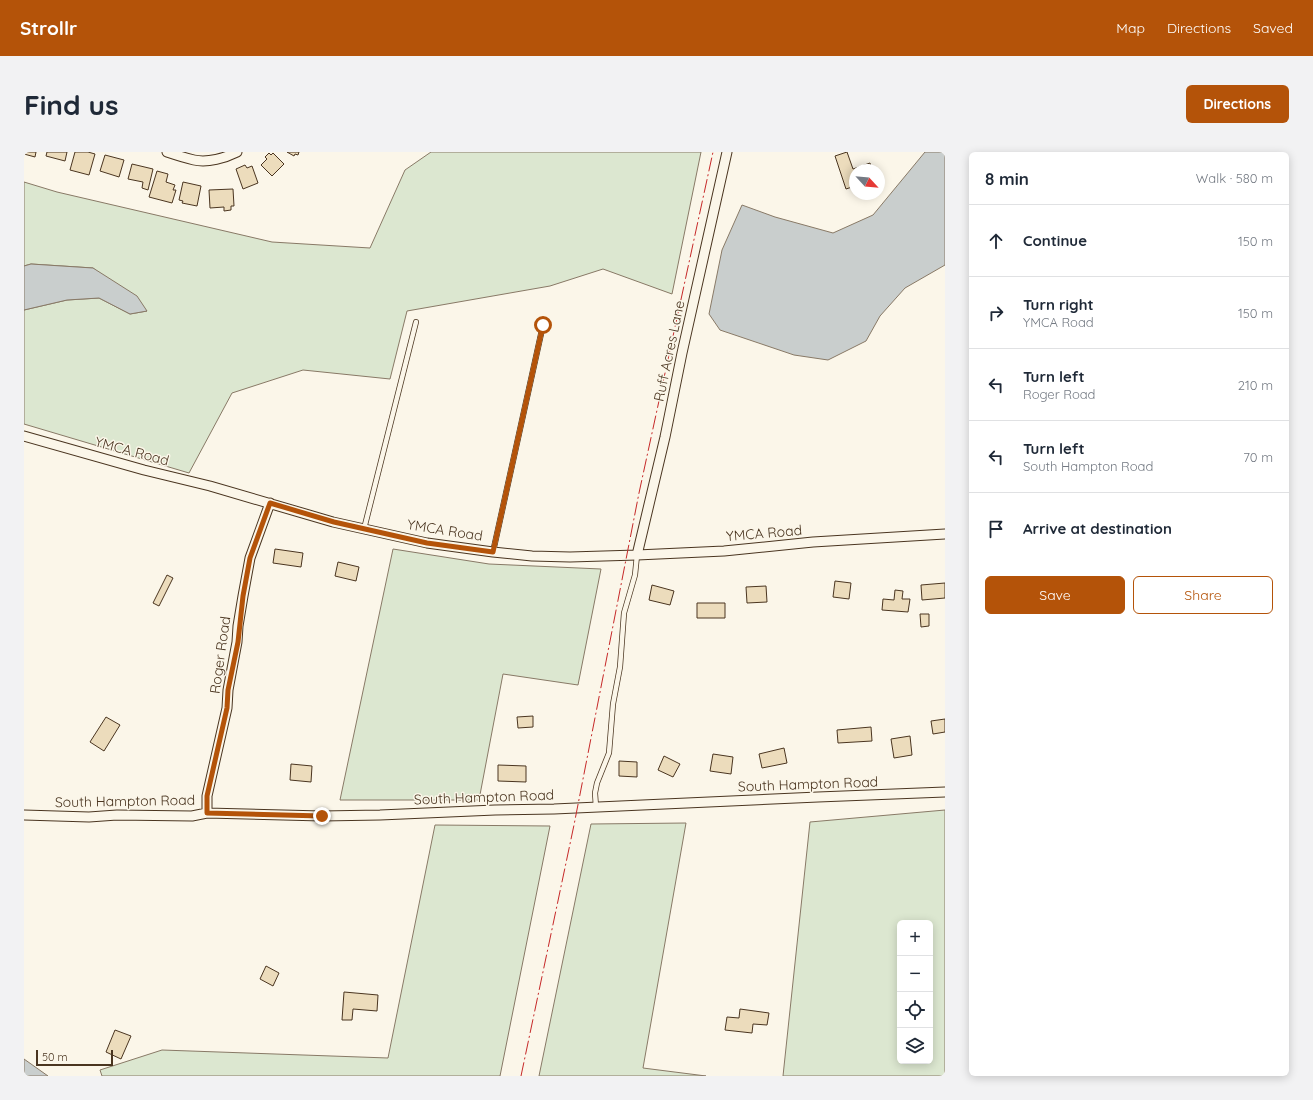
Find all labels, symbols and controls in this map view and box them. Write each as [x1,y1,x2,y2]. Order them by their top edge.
text: Strollr [20,16,77,40]
text: Map [1116,19,1145,37]
text: Directions [1167,19,1231,37]
text: Saved [1253,19,1293,37]
button: Directions [1186,85,1289,123]
text: Find us [24,87,118,122]
north arrow [849,164,885,200]
text: 8 min [985,168,1029,189]
text: Walk · 580 m [1196,170,1273,186]
icon: ahead [985,230,1007,252]
text: Continue [1023,231,1087,250]
text: 150 m [1238,233,1273,249]
text: Turn right [1023,295,1094,314]
street label: Ruff Acres Lane [650,299,689,403]
icon: right [985,302,1007,324]
text: 150 m [1238,305,1273,321]
text: YMCA Road [1023,314,1094,330]
route start [534,316,552,334]
text: Turn left [1023,367,1085,386]
icon: left [985,374,1007,396]
text: 210 m [1238,377,1273,393]
text: Roger Road [1023,386,1096,402]
street label: YMCA Road [93,432,171,470]
text: Turn left [1023,439,1085,458]
icon: left [985,446,1007,468]
text: 70 m [1243,449,1273,465]
text: South Hampton Road [1023,458,1153,474]
street label: YMCA Road [406,515,484,545]
icon: arrive [985,518,1007,540]
text: Arrive at destination [1023,519,1172,538]
street label: YMCA Road [725,521,803,545]
button: Save [985,576,1125,614]
button: Share [1133,576,1273,614]
street label: Roger Road [206,615,234,695]
street label: South Hampton Road [738,773,878,795]
street label: South Hampton Road [414,786,554,808]
street label: South Hampton Road [55,791,195,811]
route end [313,807,331,825]
map controls [897,920,933,1064]
button: + [897,920,933,956]
button: − [897,956,933,992]
button: locate [897,992,933,1028]
button: layers [897,1028,933,1064]
scale bar [36,1048,113,1067]
text: 50 m [42,1050,68,1064]

